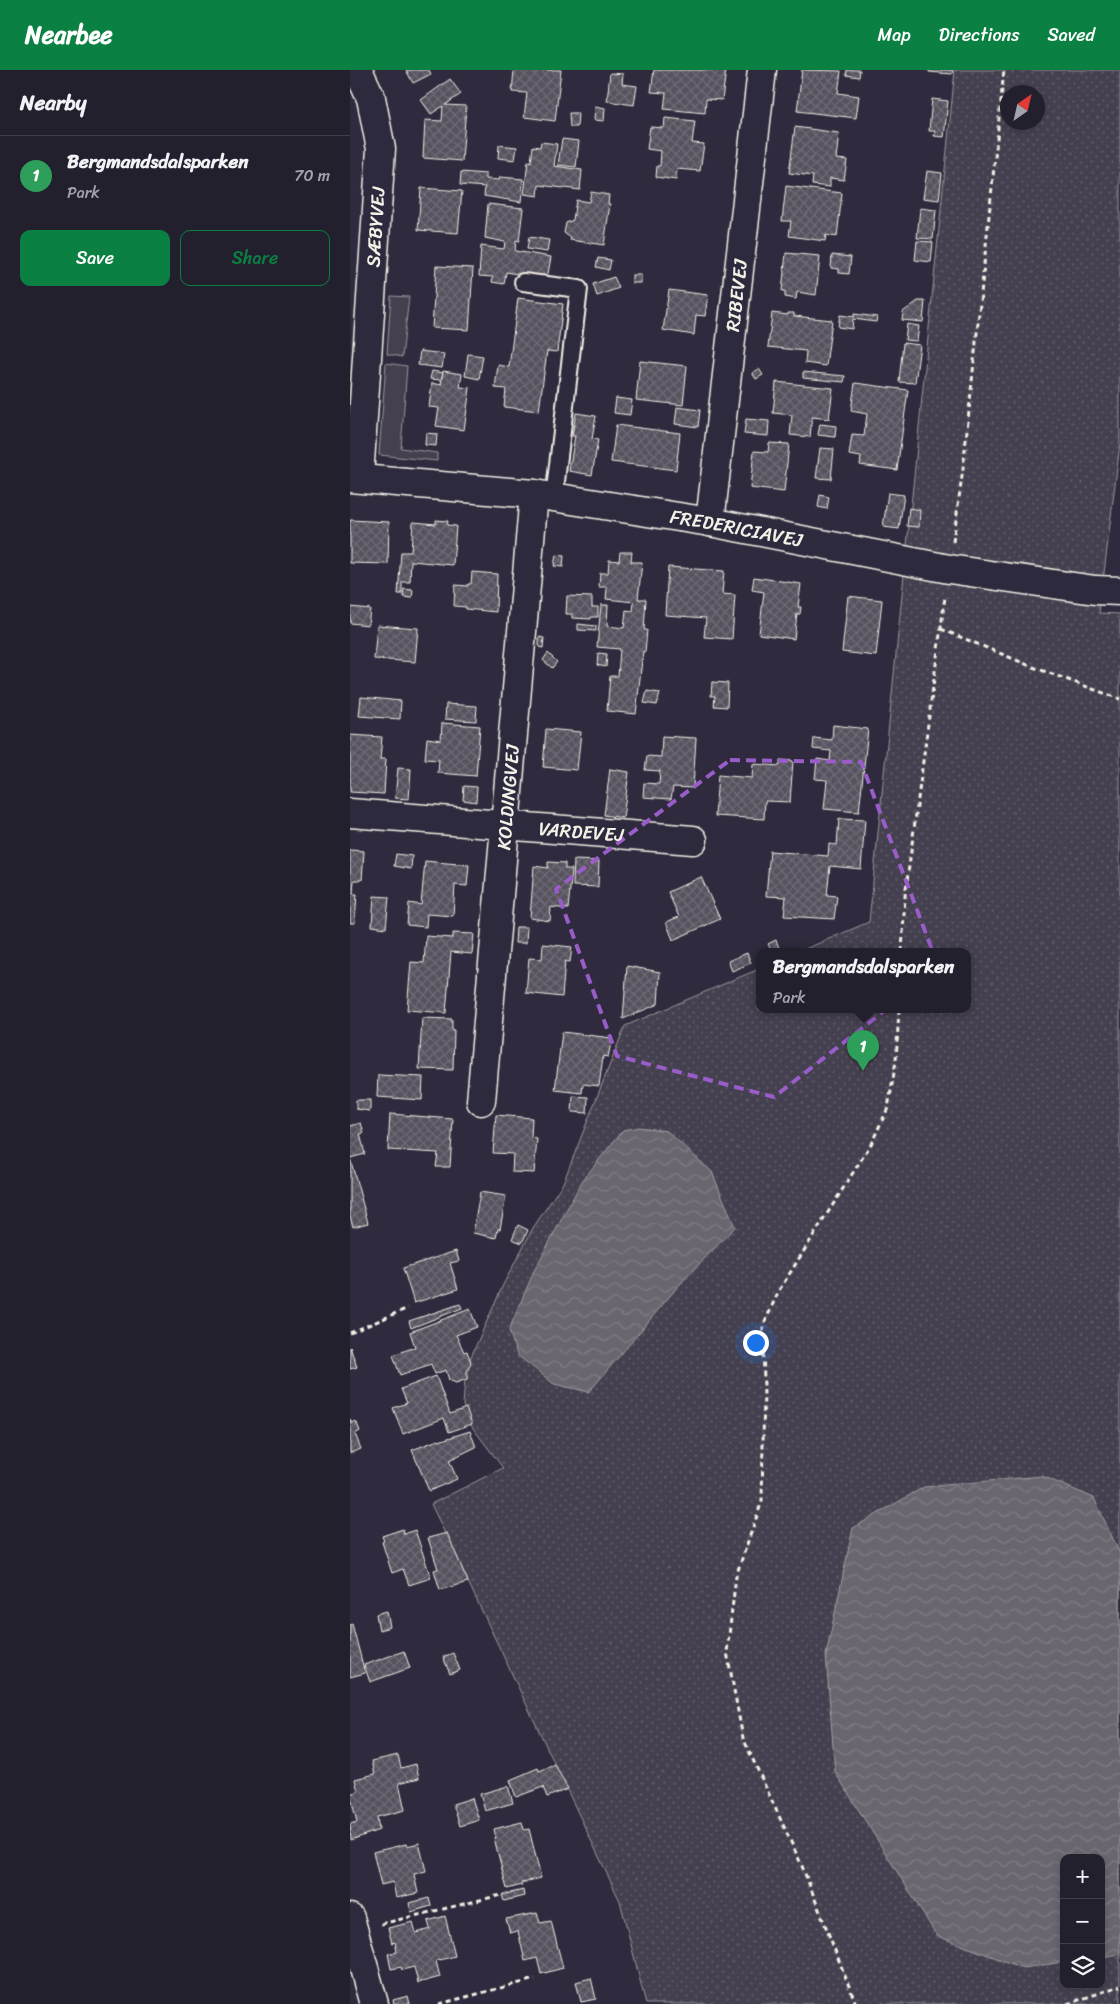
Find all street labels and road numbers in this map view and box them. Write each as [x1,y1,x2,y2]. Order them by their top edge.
street label: SÆBYVEJ [356,185,395,268]
street label: RIBEVEJ [716,257,757,333]
street label: FREDERICIAVEJ [668,500,807,557]
street label: KOLDINGVEJ [487,742,529,851]
street label: VARDEVEJ [538,812,626,852]

